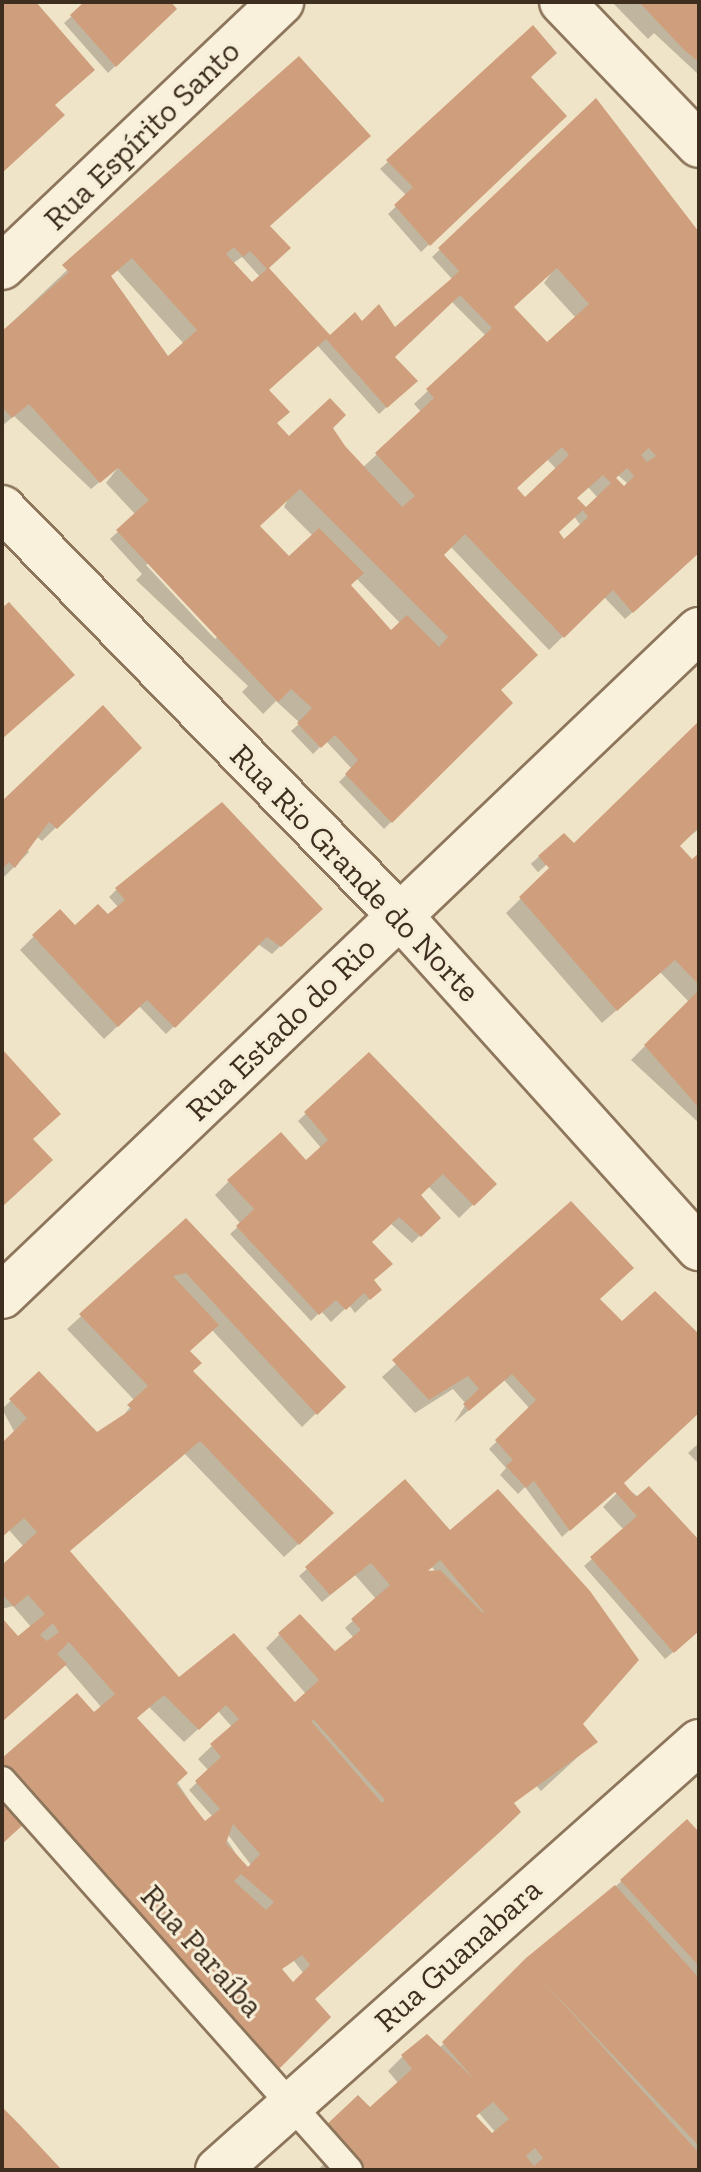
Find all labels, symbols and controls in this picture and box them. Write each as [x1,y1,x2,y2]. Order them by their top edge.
street label: Rua Espírito Santo [36,32,248,238]
street label: Rua Rio Grande do Norte [222,736,488,1010]
street label: Rua Estado do Rio [178,929,384,1129]
street label: Rua Guanabara [367,1870,549,2040]
street label: Rua Paraíba [133,1877,271,2025]

